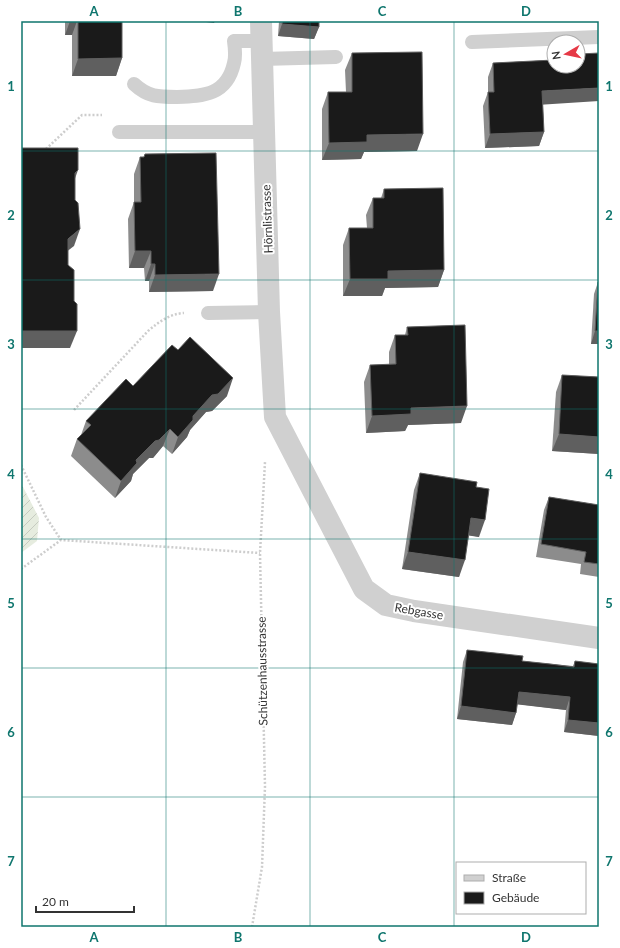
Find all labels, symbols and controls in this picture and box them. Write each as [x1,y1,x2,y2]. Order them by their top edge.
text: A [88,3,99,19]
text: B [234,3,243,19]
text: C [378,3,387,19]
text: D [521,3,531,19]
north arrow [546,34,586,74]
text: N [549,50,563,61]
text: 1 [7,78,15,94]
text: 1 [605,78,613,94]
street label: Hörnlistrasse [258,184,276,254]
text: 2 [7,207,15,223]
text: 2 [605,207,613,223]
text: 3 [7,336,15,352]
text: 3 [605,336,613,352]
text: 4 [7,466,15,482]
text: 4 [605,466,613,482]
text: 5 [7,595,15,611]
text: 5 [605,595,613,611]
street label: Rebgasse [394,599,444,623]
street label: Schützenhausstrasse [254,616,270,726]
text: 6 [7,724,15,740]
text: 6 [605,724,613,740]
text: 7 [7,853,15,869]
text: 7 [605,853,613,869]
legend [456,862,586,914]
text: Straße [492,870,526,885]
scale bar [36,888,134,914]
text: Gebäude [492,890,539,905]
text: 20 m [42,894,69,909]
text: A [88,929,99,945]
text: B [234,929,243,945]
text: C [378,929,387,945]
text: D [521,929,531,945]

